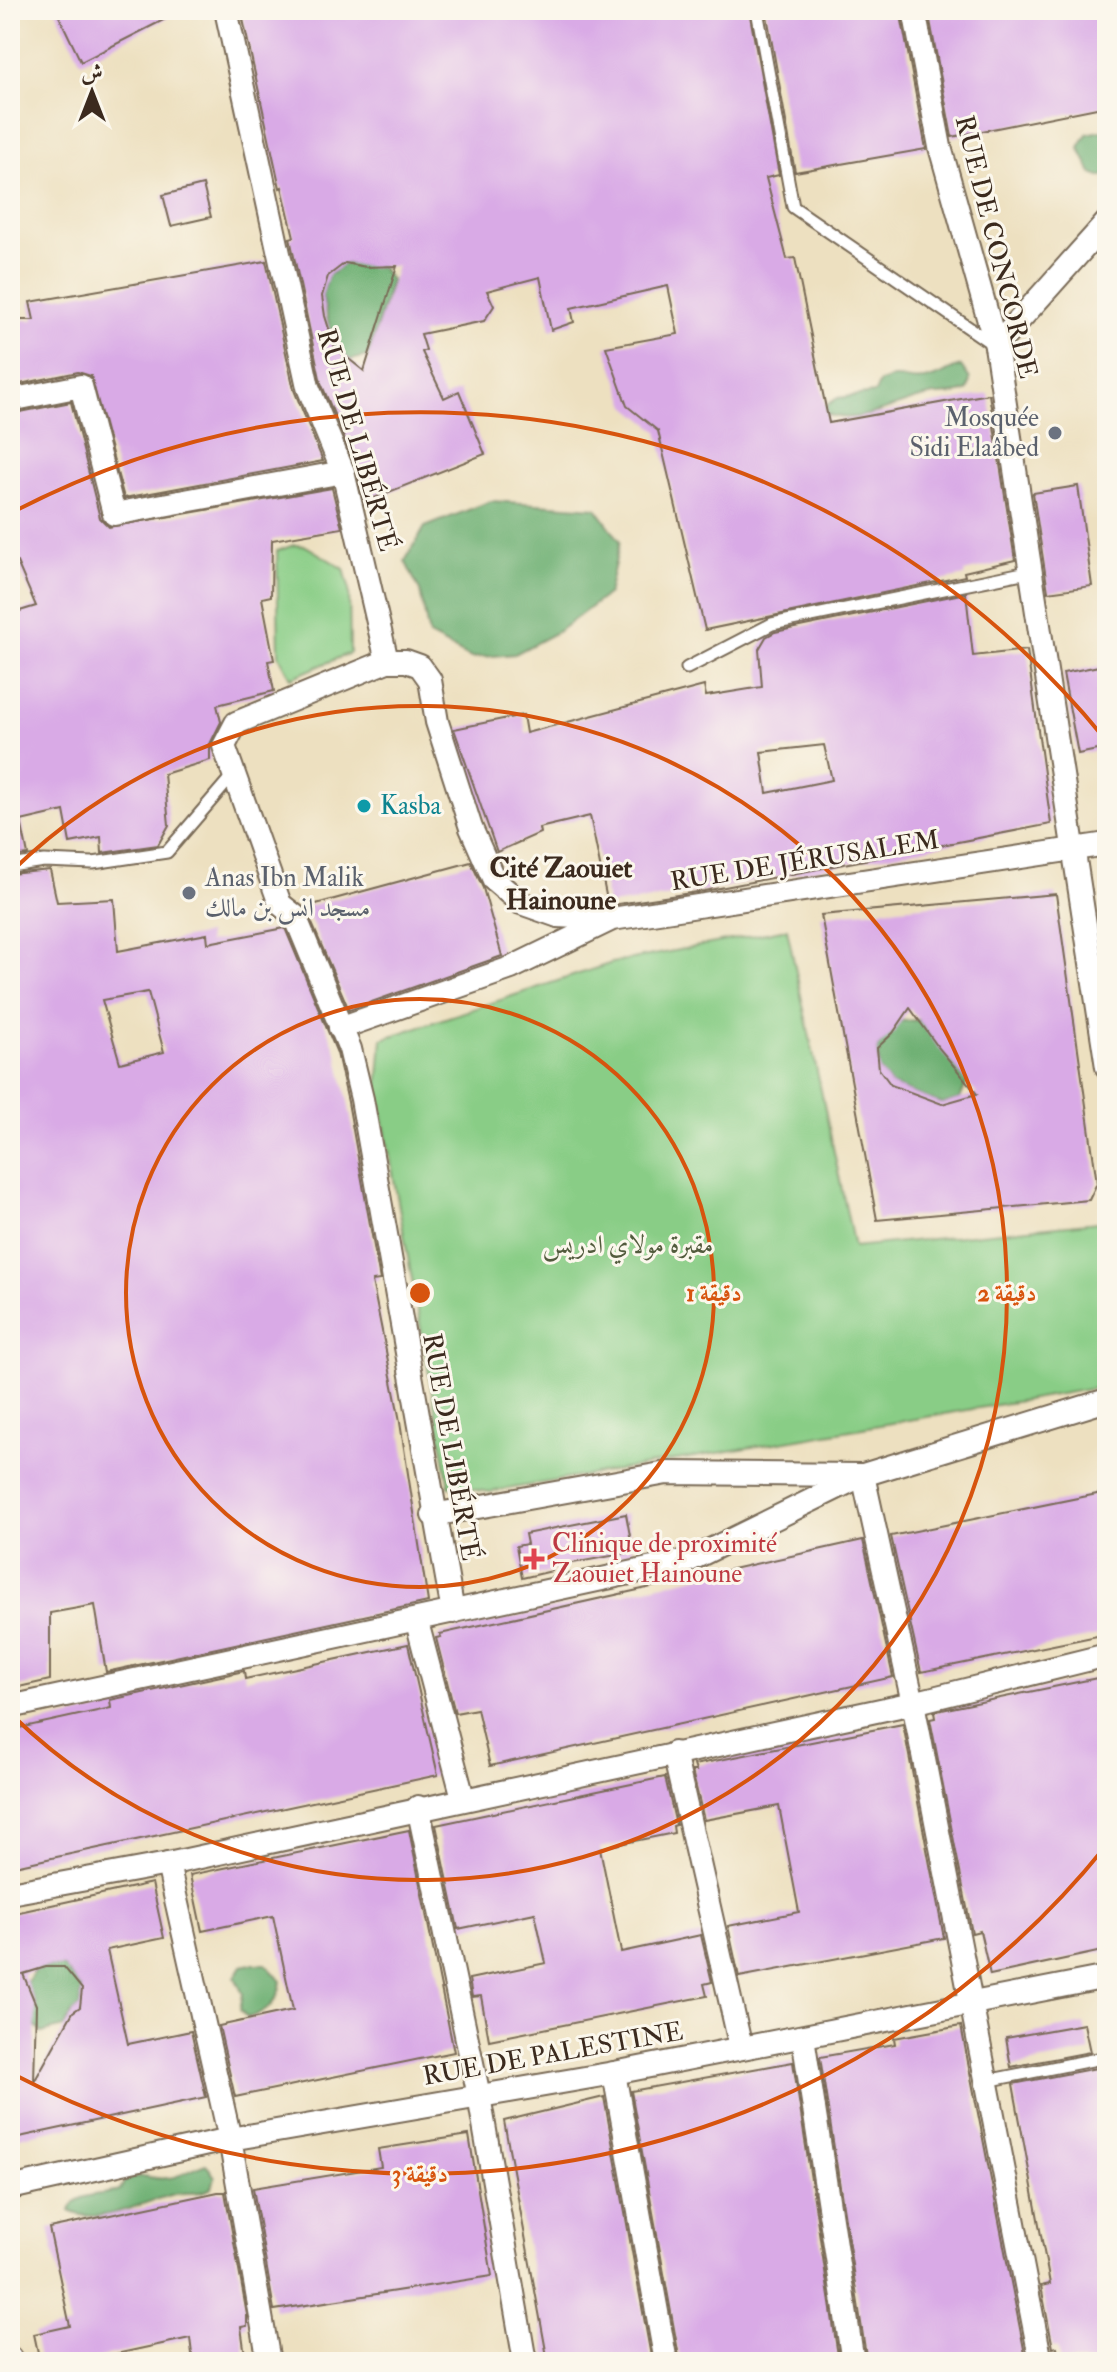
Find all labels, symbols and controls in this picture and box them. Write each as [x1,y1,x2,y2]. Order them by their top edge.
north arrow [52,52,132,132]
text: ش [81,59,103,87]
street label: RUE DE CONCORDE [948,112,1044,382]
street label: RUE DE LIBÉRTÉ [310,324,406,555]
place label: Mosquée Sidi Elaâbed [909,402,1039,464]
marker: Mosquée Sidi Elaâbed [1046,424,1064,442]
place label: Kasba [380,790,442,822]
marker: Kasba [355,797,373,815]
street label: RUE DE JÉRUSALEM [668,822,942,898]
district label: Cité Zaouiet Hainoune [490,851,632,918]
place label: Anas Ibn Malik مسجد انس بن مالك [204,862,370,925]
marker: Anas Ibn Malik مسجد انس بن مالك [180,884,198,902]
park label: مقبرة مولاي ادريس [543,1229,713,1265]
text: 1 دقيقة [686,1278,742,1309]
text: 2 دقيقة [977,1278,1037,1309]
centre of rings [406,1279,434,1307]
street label: RUE DE LIBÉRTÉ [415,1331,489,1563]
place label: Clinique de proximité Zaouiet Hainoune [552,1528,777,1590]
marker: Clinique de proximité Zaouiet Hainoune [523,1548,545,1570]
street label: RUE DE PALESTINE [420,2015,686,2093]
text: 3 دقيقة [392,2159,448,2190]

